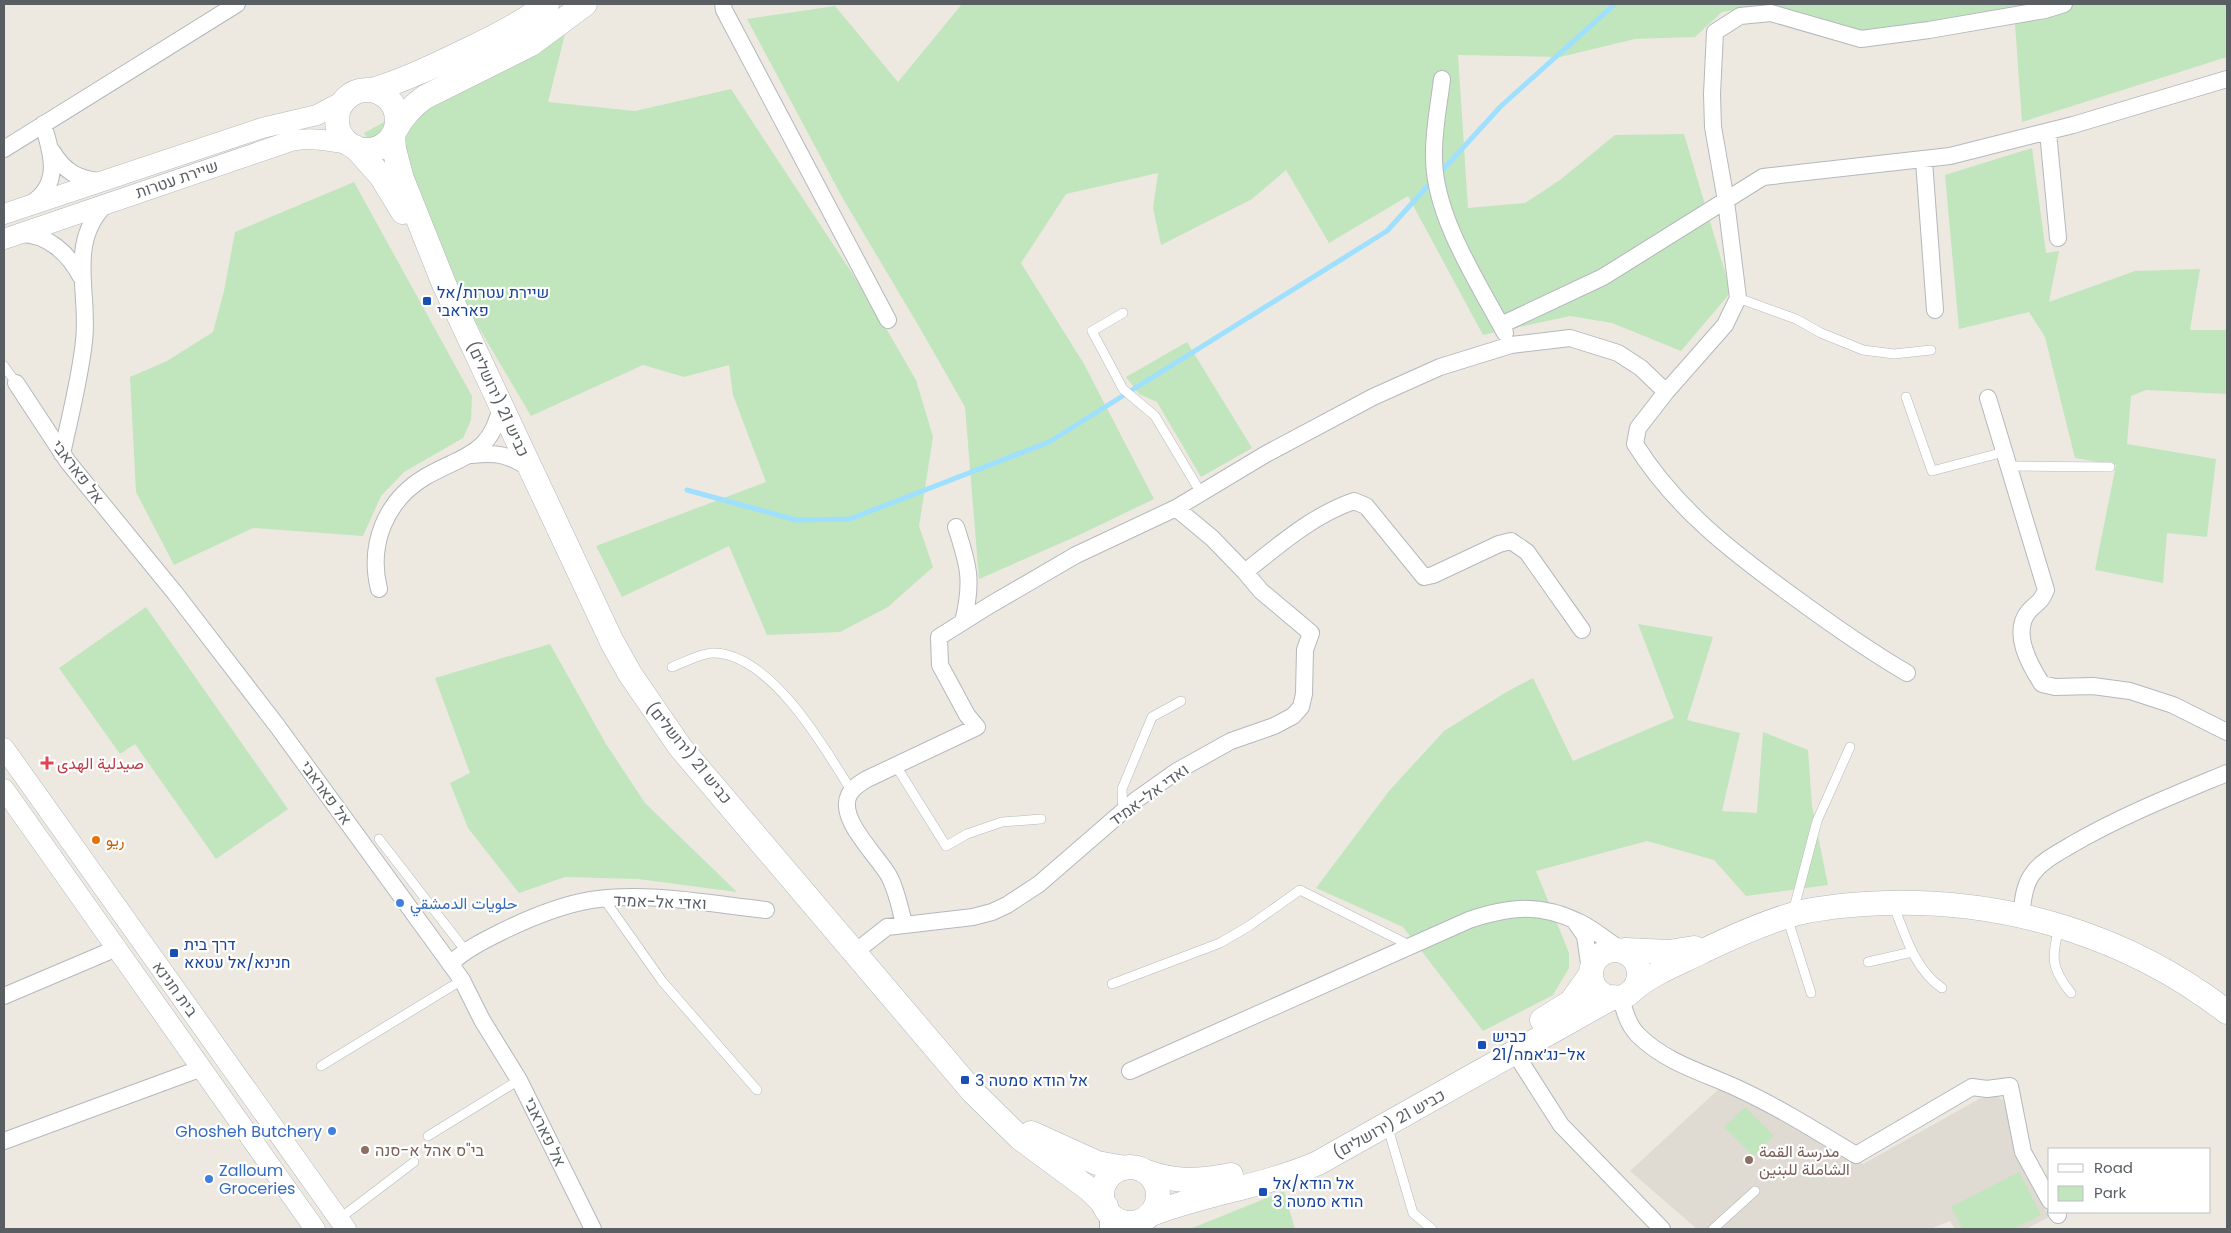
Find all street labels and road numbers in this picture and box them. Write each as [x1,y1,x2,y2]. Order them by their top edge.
street label: שיירת עטרות [133,154,221,204]
street label: כביש 21 (ירושלים) [461,337,535,461]
street label: אל פאראבי [46,435,110,509]
street label: כביש 21 (ירושלים) [641,697,737,809]
street label: אל פאראבי [295,756,357,830]
street label: ואדי אל-אמיד [1104,758,1194,832]
street label: ואדי אל-אמיד [613,889,707,915]
street label: בית חנינא [147,956,203,1022]
street label: כביש 21 (ירושלים) [1329,1084,1449,1164]
street label: אל פאראבי [518,1094,572,1170]

